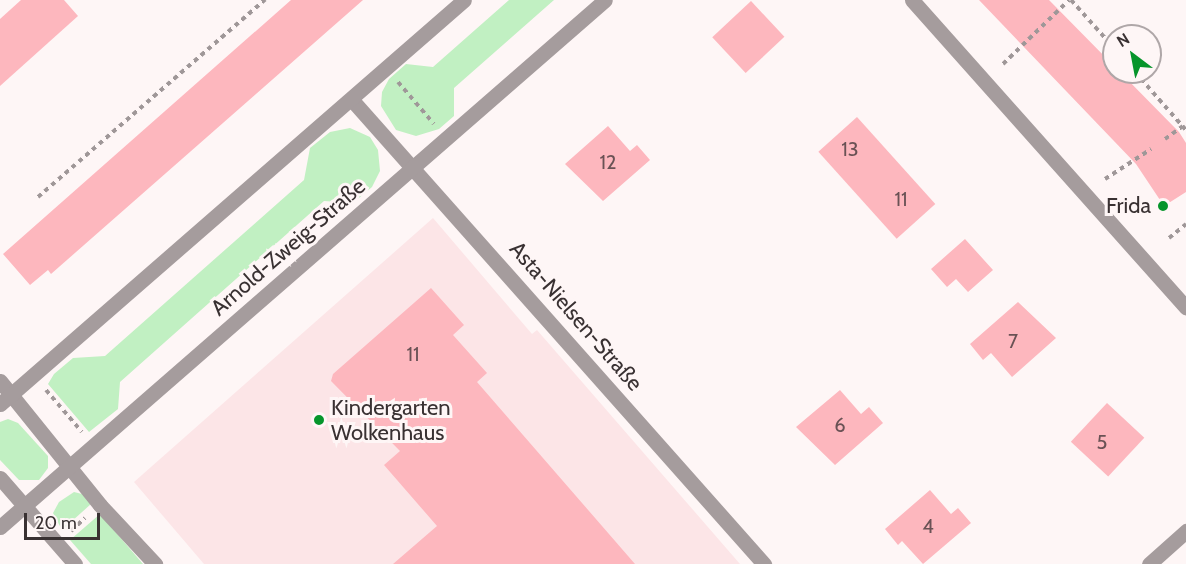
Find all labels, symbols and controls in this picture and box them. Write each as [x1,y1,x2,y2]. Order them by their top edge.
north arrow [1102,24,1162,84]
text: N [1113,29,1133,51]
house number: 13 [841,137,859,161]
house number: 12 [600,150,616,174]
street label: Arnold-Zweig-Straße [205,173,371,321]
house number: 11 [894,187,908,211]
place label: Frida [1106,193,1151,219]
marker: Frida [1156,199,1170,213]
street label: Asta-Nielsen-Straße [504,236,648,396]
house number: 7 [1008,329,1018,353]
house number: 11 [406,342,420,366]
place label: Kindergarten Wolkenhaus [331,394,451,446]
marker: Kindergarten Wolkenhaus [312,413,326,427]
house number: 6 [834,413,846,437]
house number: 5 [1097,430,1107,454]
scale bar [27,501,104,539]
text: 20 m [35,512,77,534]
house number: 4 [922,514,934,538]

